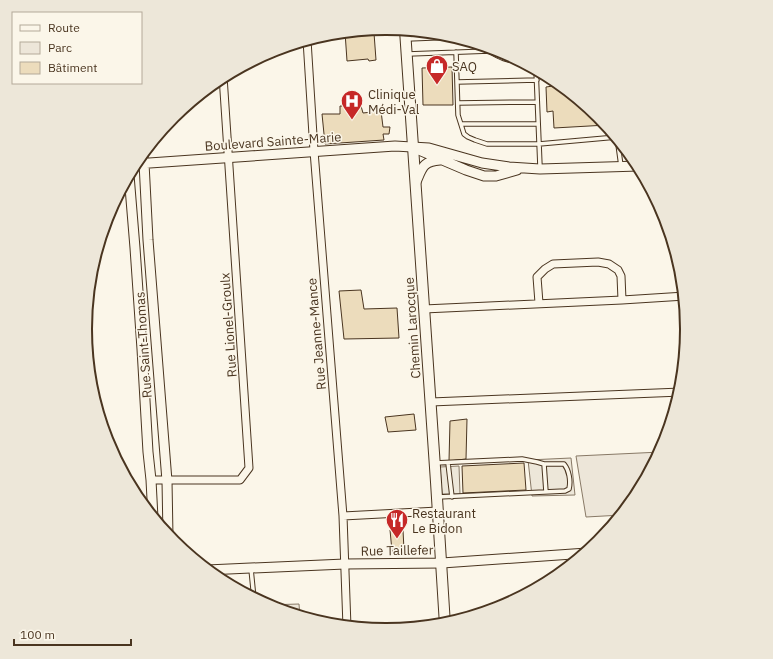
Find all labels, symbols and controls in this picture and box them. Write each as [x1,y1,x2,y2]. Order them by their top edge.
legend [12,12,142,84]
text: Route [48,20,80,35]
text: Parc [48,40,72,55]
shop icon: SAQ [424,53,450,86]
place label: SAQ [452,58,477,75]
text: Bâtiment [48,60,98,75]
place label: Clinique Médi-Val [368,86,420,118]
hospital icon: Clinique Médi-Val [339,88,365,121]
street label: Boulevard Sainte-Marie [204,128,342,155]
street label: Rue Lionel-Groulx [216,272,241,378]
street label: Rue Jeanne-Mance [303,277,330,391]
street label: Chemin Larocque [400,277,425,379]
street label: Rue Saint-Thomas [131,291,156,399]
place label: Restaurant Le Bidon [412,505,476,537]
restaurant icon: Restaurant Le Bidon [384,507,410,540]
street label: Rue Taillefer [360,541,434,560]
scale bar [14,621,131,647]
text: 100 m [20,627,55,642]

